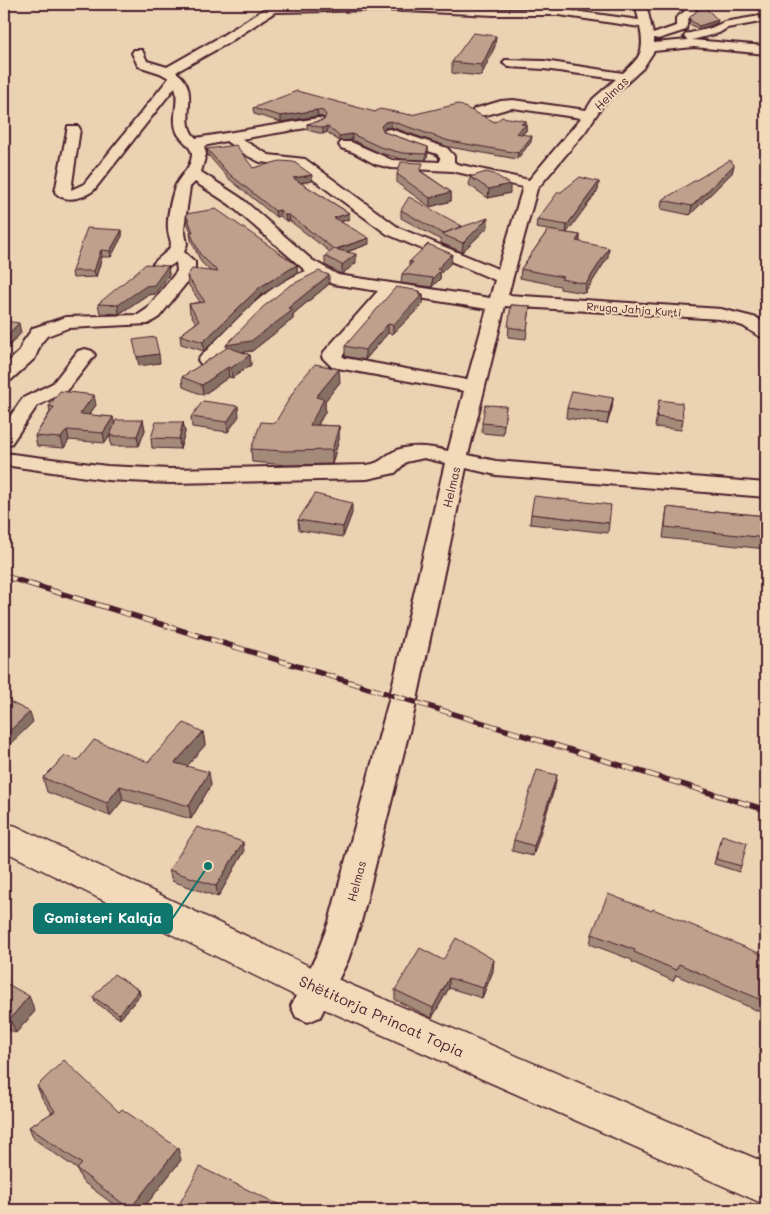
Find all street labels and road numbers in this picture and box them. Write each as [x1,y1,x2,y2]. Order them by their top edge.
street label: Helmas [590,73,632,113]
street label: Rruga Jahja Kurti [586,298,682,320]
street label: Helmas [438,465,464,509]
street label: Helmas [343,859,369,903]
street label: Shëtitorja Princat Topia [296,970,468,1062]

